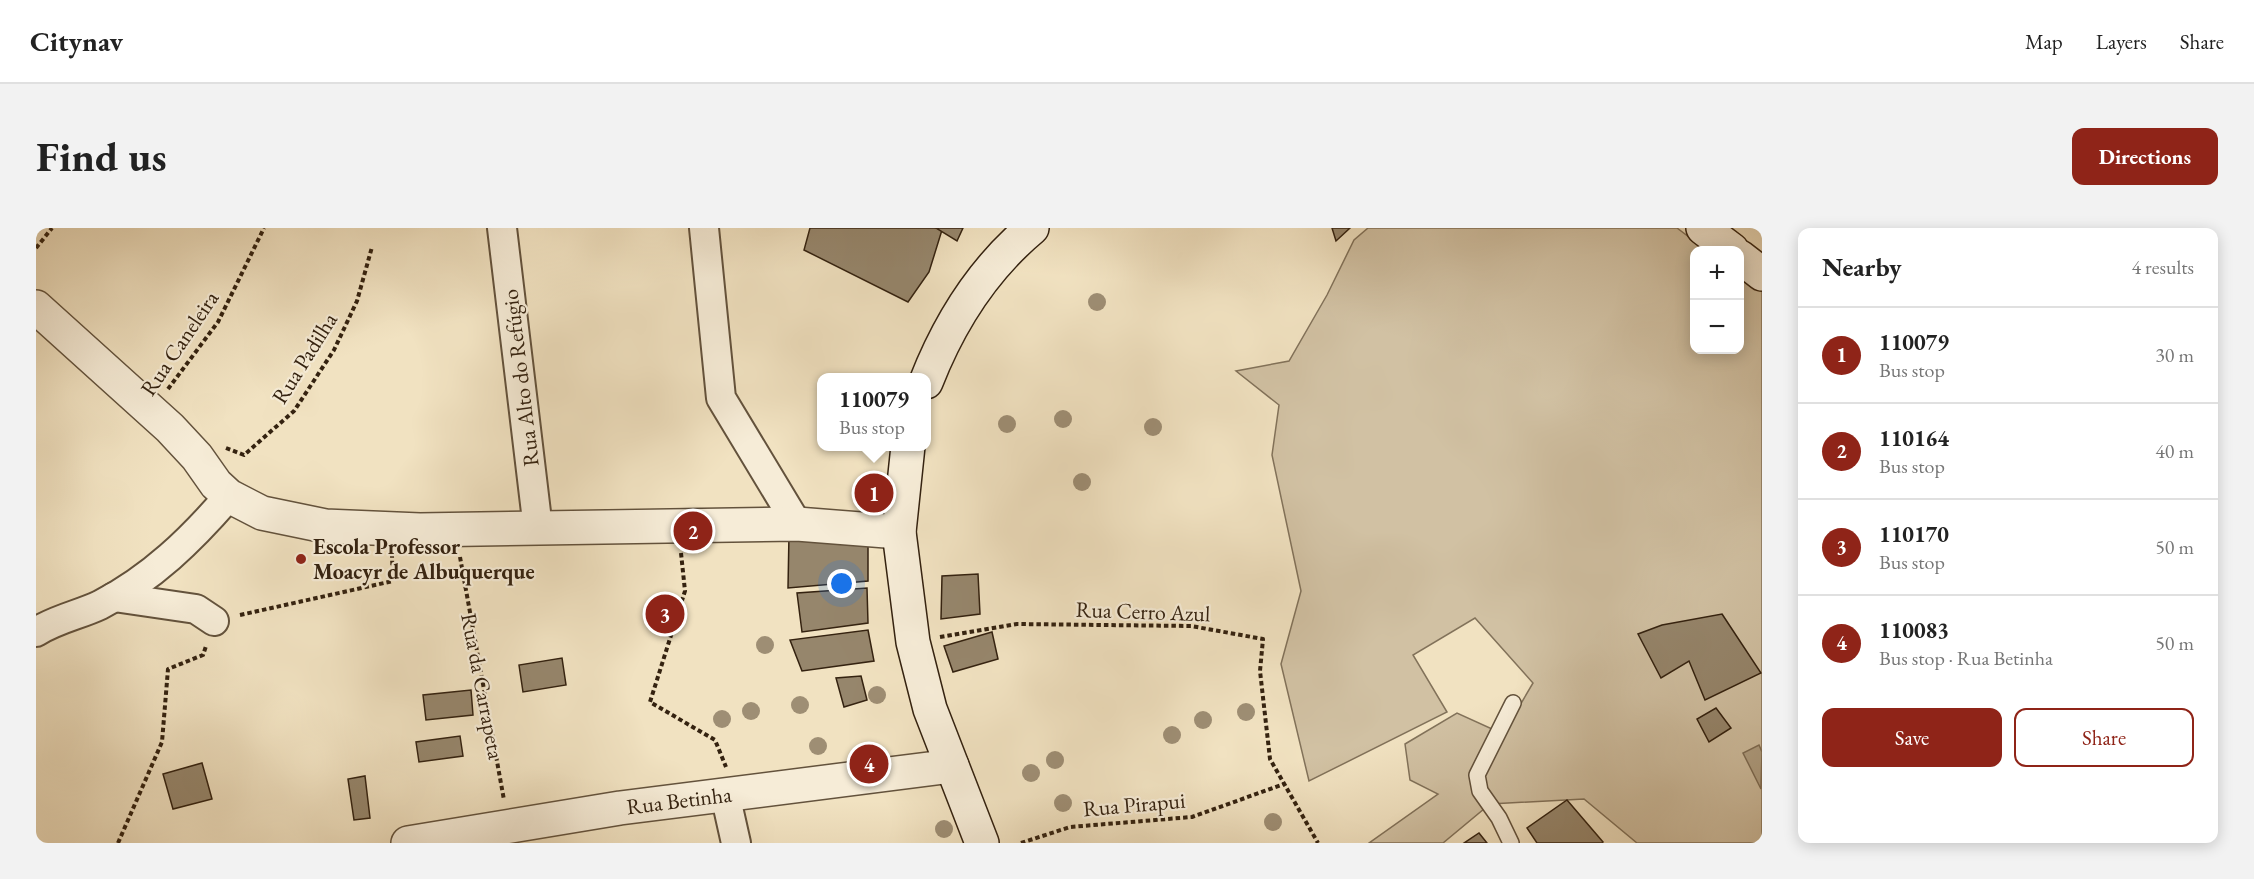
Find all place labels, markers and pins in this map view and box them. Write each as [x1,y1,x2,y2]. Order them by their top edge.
pin: 1 [854,470,894,516]
pin: 2 [674,508,712,554]
place label: Escola Professor Moacyr de Albuquerque [313,532,535,586]
marker: Escola Professor Moacyr de Albuquerque [294,552,308,566]
pin: 3 [646,592,684,636]
pin: 4 [850,742,888,786]

